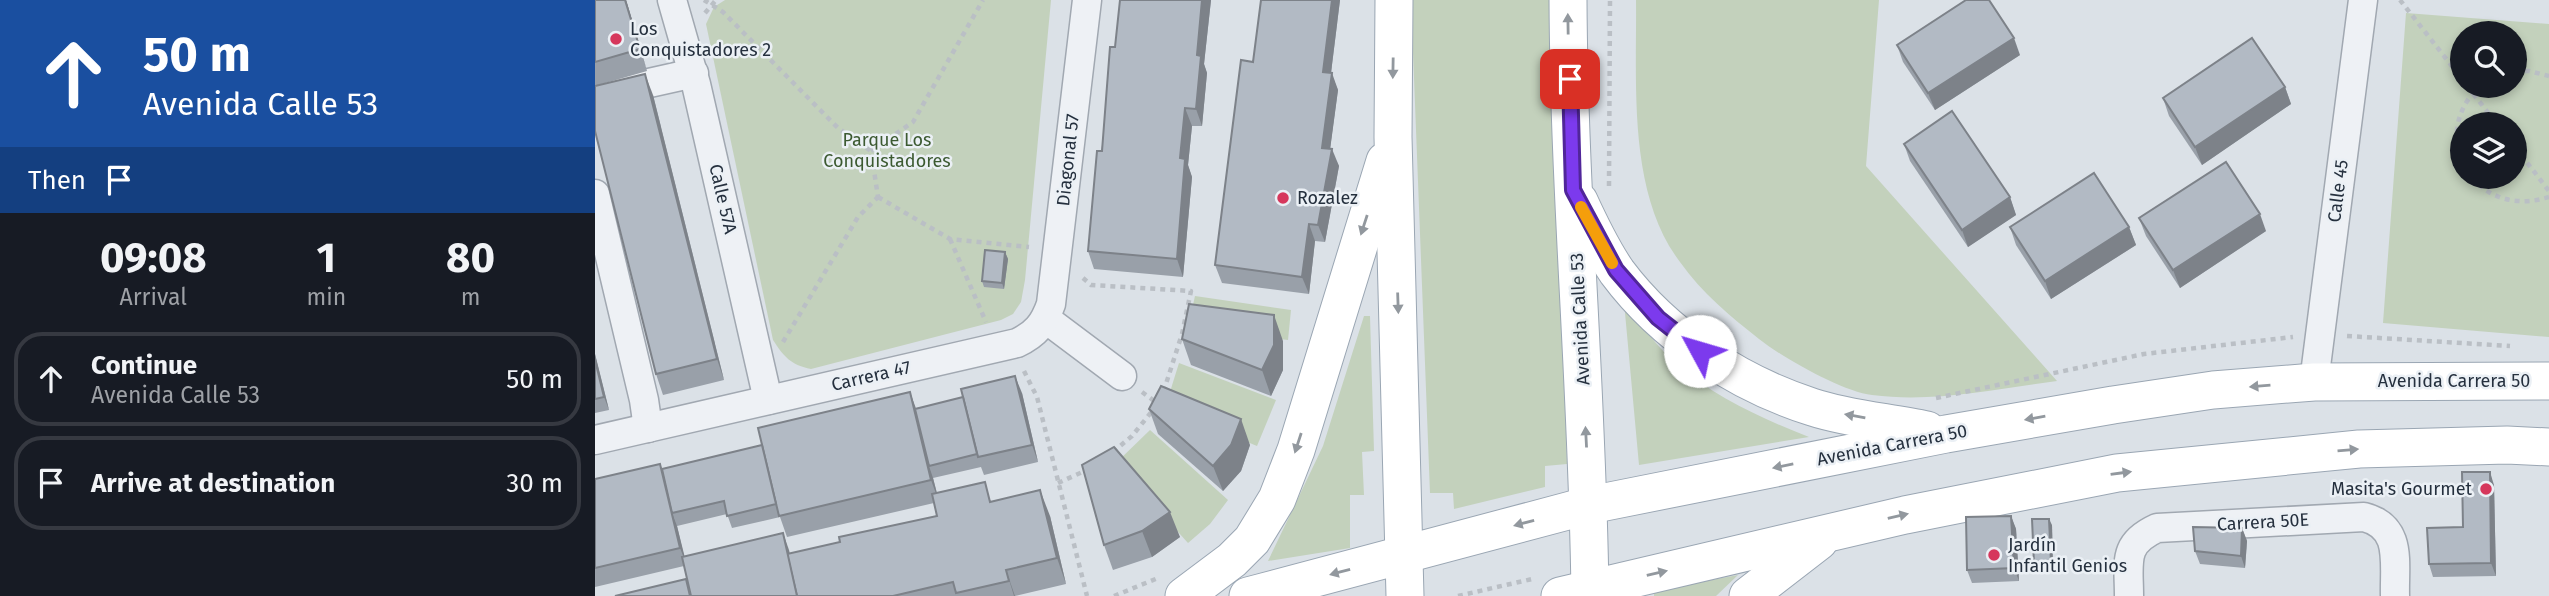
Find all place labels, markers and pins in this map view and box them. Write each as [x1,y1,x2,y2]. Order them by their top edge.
place label: Los Conquistadores 2 [630,18,771,61]
marker: Los Conquistadores 2 [608,31,624,47]
pin [1540,49,1600,109]
place label: Rozalez [1297,187,1358,209]
marker: Rozalez [1275,190,1291,206]
place label: Masita's Gourmet [2331,478,2472,500]
marker: Masita's Gourmet [2478,481,2494,497]
place label: Jardín Infantil Genios [2008,534,2127,577]
marker: Jardín Infantil Genios [1986,547,2002,563]

